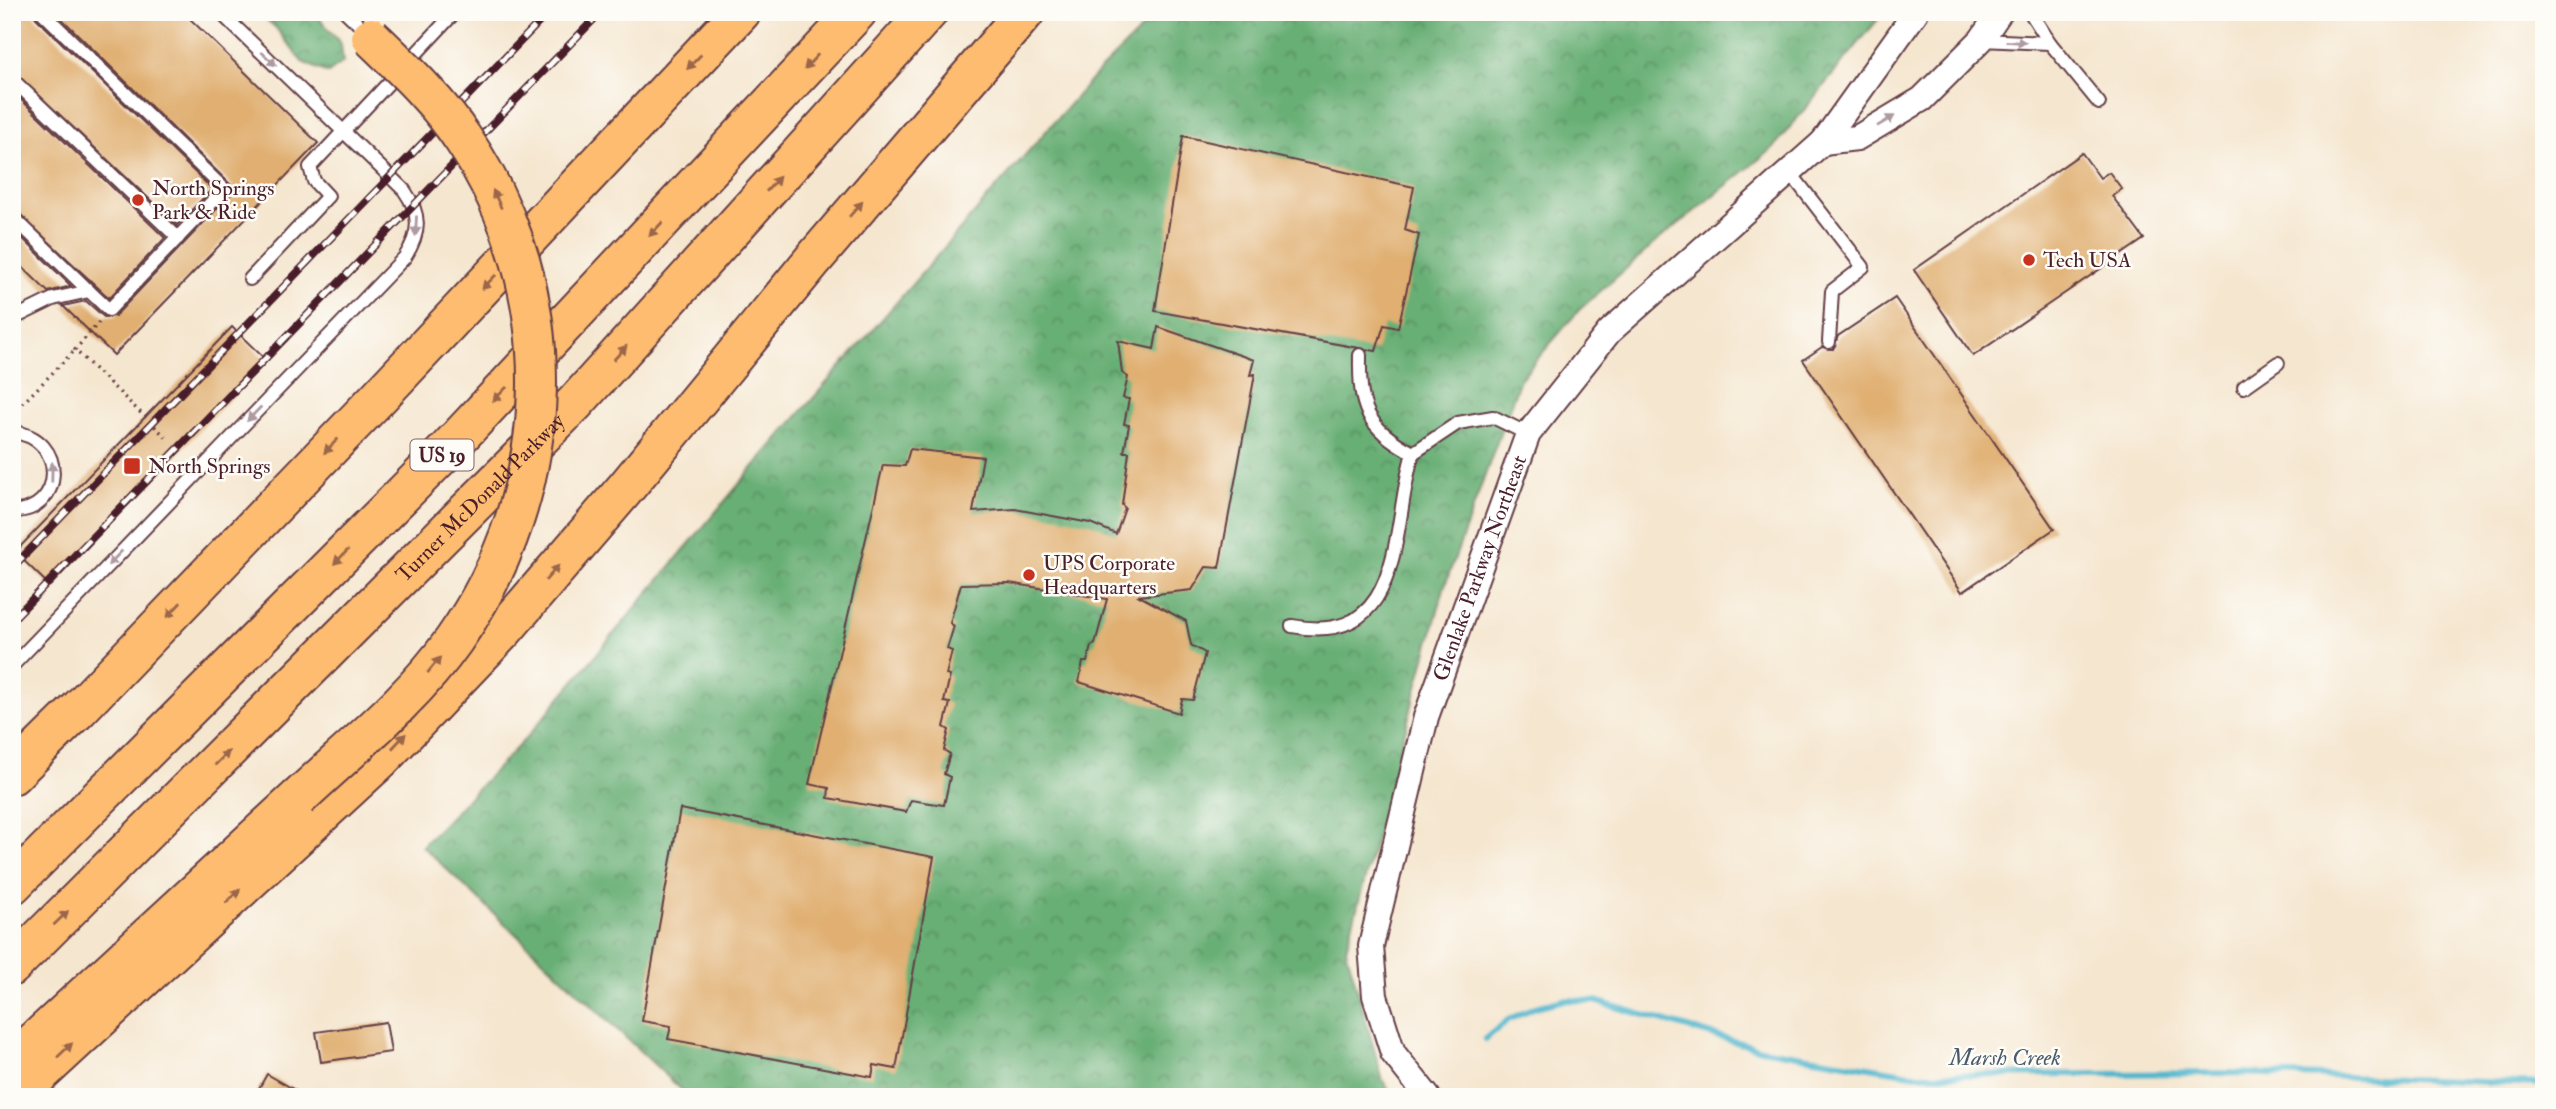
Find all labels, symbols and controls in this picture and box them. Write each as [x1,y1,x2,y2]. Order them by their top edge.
one-way arrow [2005,36,2027,47]
one-way arrow [260,51,278,67]
one-way arrow [687,53,703,70]
one-way arrow [803,53,819,71]
one-way arrow [1877,114,1896,127]
place label: North Springs Park & Ride [152,175,274,226]
one-way arrow [765,175,781,193]
one-way arrow [491,188,502,209]
marker: North Springs Park & Ride [130,192,146,208]
one-way arrow [848,200,864,218]
one-way arrow [411,215,422,237]
one-way arrow [648,220,664,238]
place label: Tech USA [2043,247,2131,274]
marker: Tech USA [2021,252,2037,268]
one-way arrow [480,273,497,290]
one-way arrow [612,345,628,362]
one-way arrow [492,385,508,402]
one-way arrow [246,405,263,422]
street label: Turner McDonald Parkway [390,408,571,588]
one-way arrow [324,437,340,454]
road number: US 19 [410,440,474,470]
street label: Glenlake Parkway Northeast [1427,451,1533,685]
place label: North Springs [148,453,270,480]
marker: North Springs [122,456,142,476]
one-way arrow [46,461,58,483]
one-way arrow [107,549,123,566]
one-way arrow [333,549,350,566]
place label: UPS Corporate Headquarters [1043,550,1175,601]
one-way arrow [544,564,560,582]
marker: UPS Corporate Headquarters [1021,567,1037,583]
one-way arrow [166,601,182,618]
one-way arrow [426,656,441,673]
one-way arrow [390,733,406,750]
one-way arrow [214,750,230,767]
one-way arrow [224,889,241,905]
one-way arrow [52,911,69,927]
one-way arrow [56,1043,73,1059]
water label: Marsh Creek [1947,1043,2061,1072]

